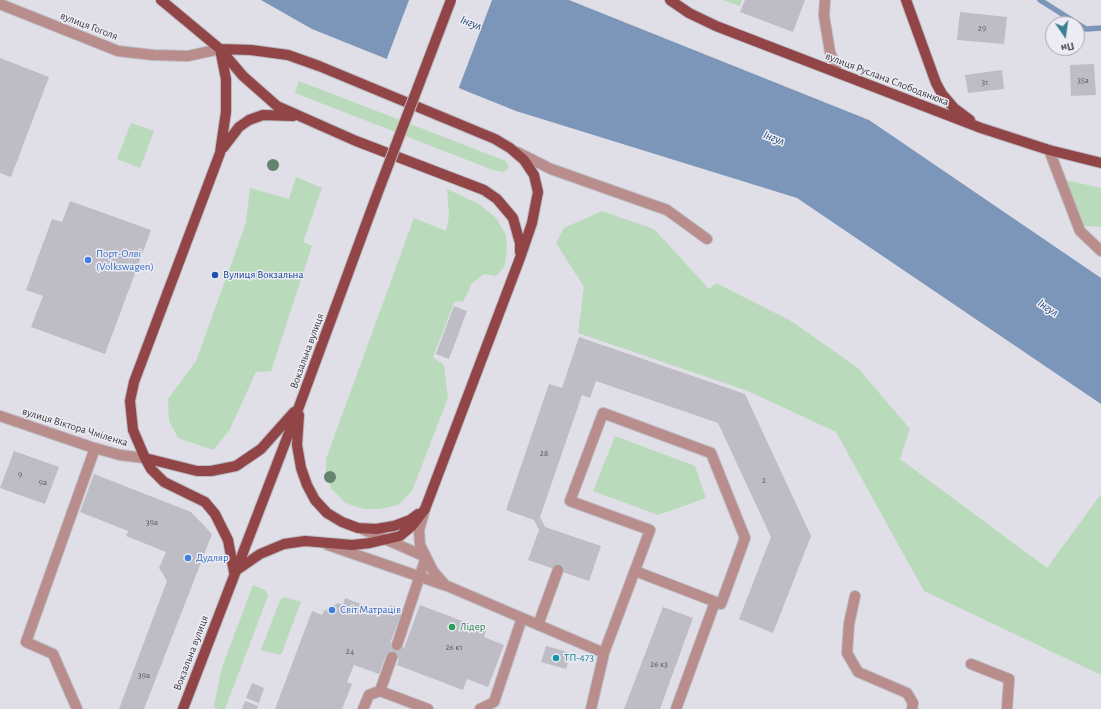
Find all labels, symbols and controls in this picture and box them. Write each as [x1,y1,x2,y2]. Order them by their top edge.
street label: вулиця Гоголя [58,9,120,43]
water label: Інгул [458,12,484,34]
north arrow [1045,16,1085,56]
house number: 29 [978,23,986,33]
text: Пн [1060,40,1075,54]
street label: вулиця Руслана Слободянюка [823,49,951,109]
house number: 35а [1077,75,1089,85]
house number: 31 [982,77,988,87]
water label: Інгул [761,127,787,149]
place label: Порт-Олві (Volkswagen) [96,247,154,273]
marker: Порт-Олві (Volkswagen) [83,255,93,265]
place label: Вулиця Вокзальна [223,268,303,282]
marker: Вулиця Вокзальна [210,270,220,280]
water label: Інгул [1035,296,1061,320]
street label: Вокзальна вулиця [287,311,327,391]
street label: вулиця Віктора Чміленка [21,405,129,449]
house number: 28 [540,448,548,458]
house number: 9 [18,469,22,479]
house number: 2 [762,475,766,485]
house number: 9а [39,477,47,487]
house number: 39а [146,517,158,527]
place label: Дудляр [196,551,229,565]
marker: Дудляр [183,553,193,563]
place label: Світ Матраців [340,603,401,617]
marker: Світ Матраців [327,605,337,615]
street label: Вокзальна вулиця [171,614,211,692]
place label: Лідер [460,620,485,634]
marker: Лідер [447,622,457,632]
house number: 26 к1 [445,642,463,652]
house number: 24 [346,646,354,656]
place label: ТП-473 [564,651,594,665]
marker: ТП-473 [551,653,561,663]
house number: 26 к3 [650,659,668,669]
house number: 39а [138,670,150,680]

